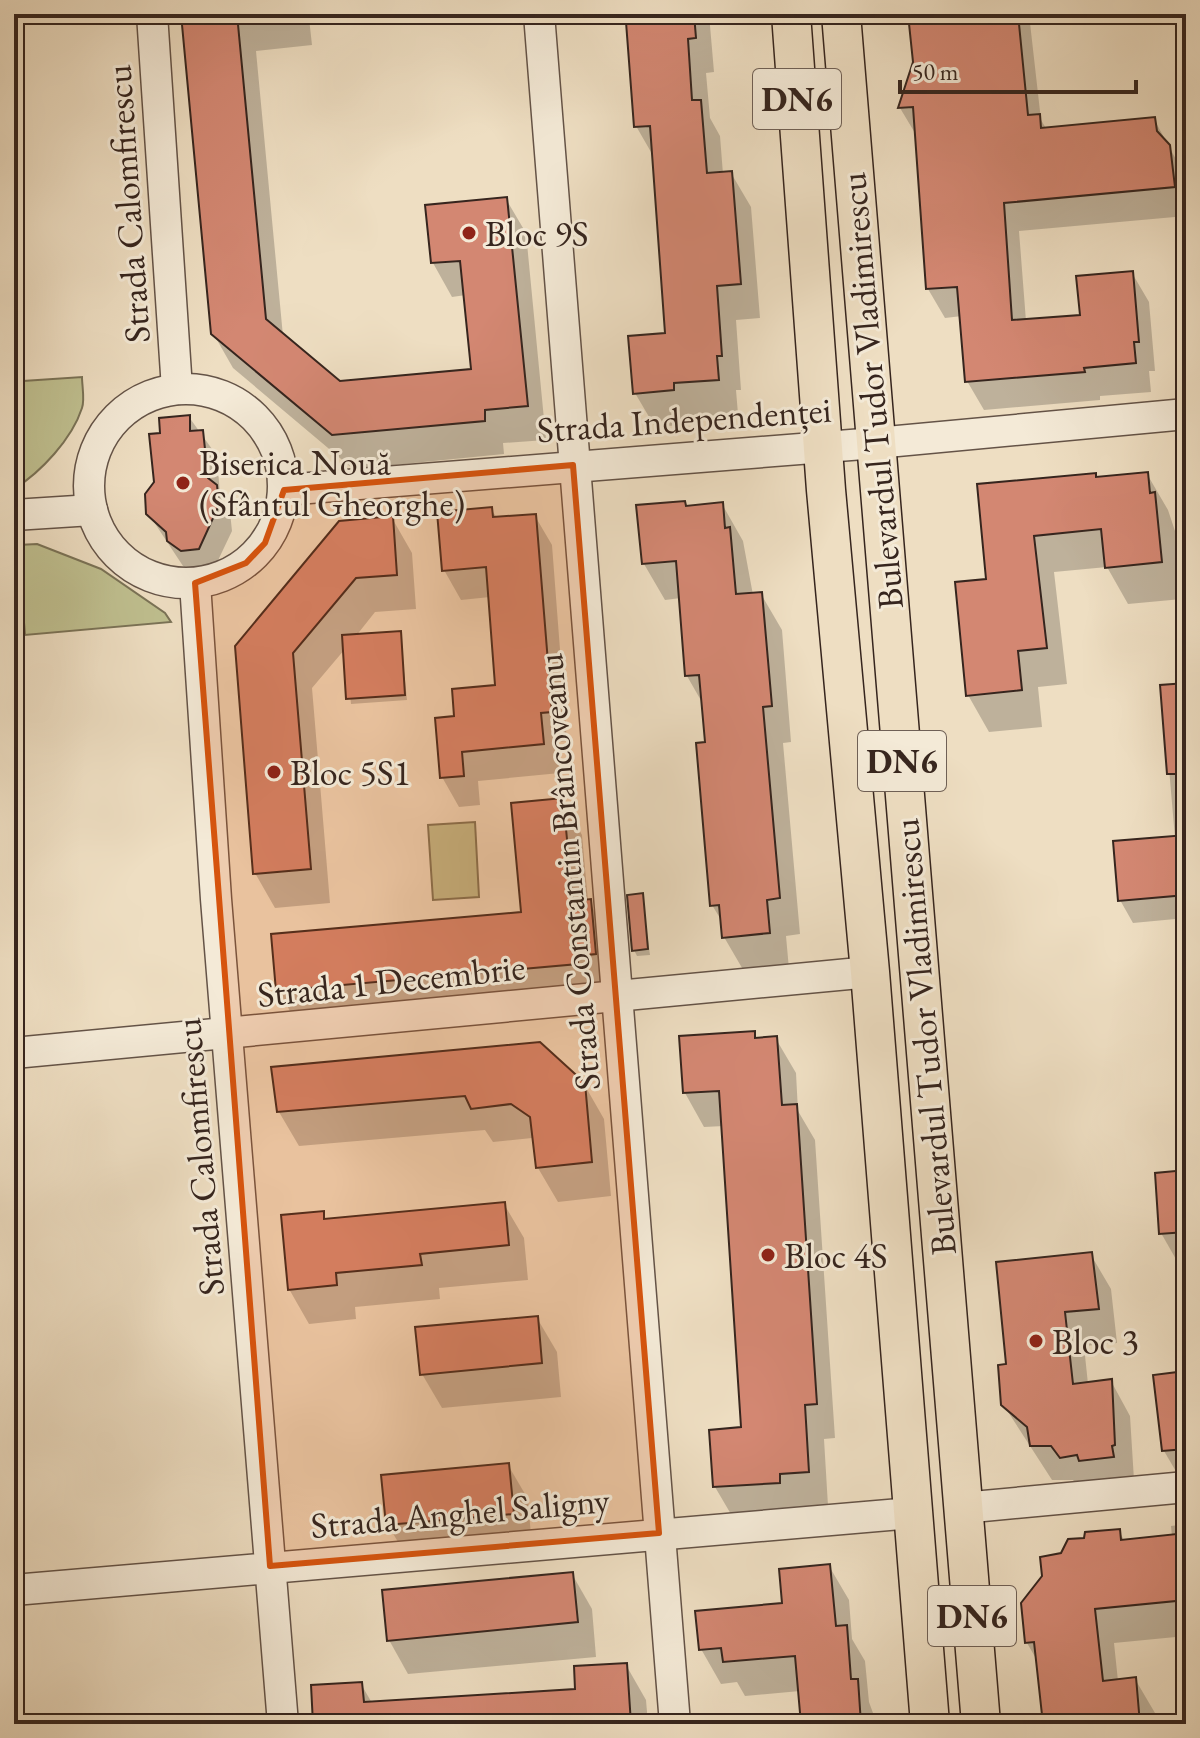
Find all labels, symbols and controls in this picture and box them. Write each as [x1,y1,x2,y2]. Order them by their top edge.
scale bar [900,44,1136,94]
text: 50 m [912,56,959,87]
street label: Strada Calomfirescu [94,63,161,345]
road number: DN6 [753,69,841,129]
street label: Bulevardul Tudor Vladimirescu [829,171,914,611]
place label: Bloc 9S [485,210,588,257]
marker: Bloc 9S [460,224,478,242]
street label: Strada Independenței [535,386,833,453]
place label: Biserica Nouă (Sfântul Gheorghe) [199,439,465,527]
marker: Biserica Nouă (Sfântul Gheorghe) [174,474,192,492]
street label: Strada Constantin Brâncoveanu [526,652,611,1092]
road number: DN6 [858,731,946,791]
place label: Bloc 5S1 [290,749,411,796]
marker: Bloc 5S1 [265,763,283,781]
street label: Bulevardul Tudor Vladimirescu [882,817,967,1257]
street label: Strada 1 Decembrie [255,943,527,1018]
street label: Strada Calomfirescu [164,1016,235,1298]
place label: Bloc 4S [784,1232,887,1279]
marker: Bloc 4S [759,1246,777,1264]
place label: Bloc 3 [1052,1318,1139,1365]
marker: Bloc 3 [1027,1332,1045,1350]
street label: Strada Anghel Saligny [309,1476,612,1549]
road number: DN6 [928,1586,1016,1646]

